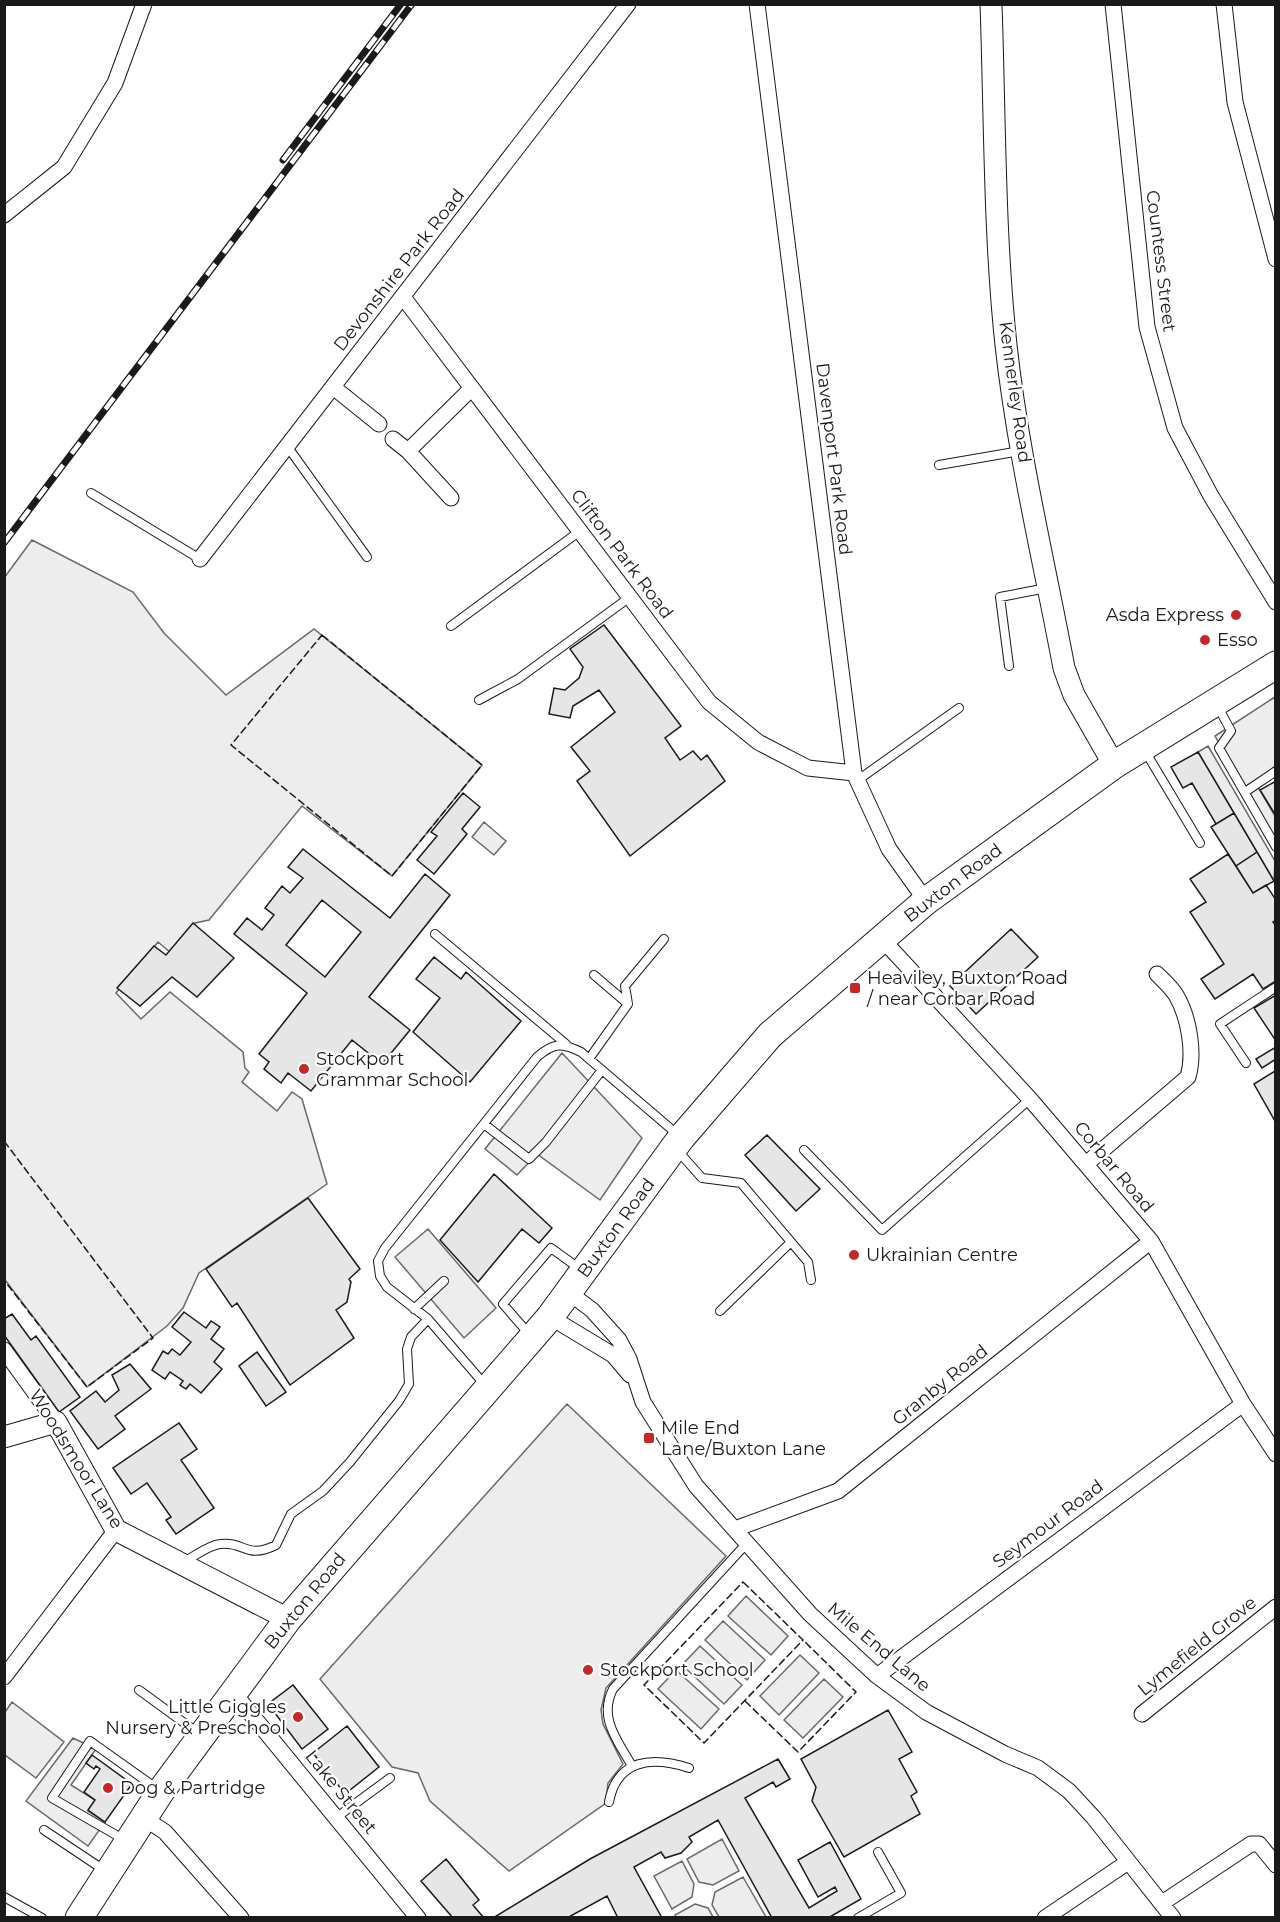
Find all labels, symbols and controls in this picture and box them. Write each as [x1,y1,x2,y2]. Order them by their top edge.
street label: Devonshire Park Road [329,185,469,355]
street label: Countess Street [1141,189,1181,333]
street label: Kennerley Road [994,320,1036,464]
street label: Davenport Park Road [811,362,857,556]
street label: Clifton Park Road [566,485,678,623]
place label: Asda Express [1106,604,1224,626]
marker: Asda Express [1229,608,1243,622]
place label: Esso [1217,629,1258,651]
marker: Esso [1198,633,1212,647]
street label: Buxton Road [899,839,1007,927]
place label: Heaviley, Buxton Road / near Corbar Road [866,967,1068,1010]
marker: Heaviley, Buxton Road / near Corbar Road [848,981,862,995]
place label: Stockport Grammar School [316,1048,468,1091]
marker: Stockport Grammar School [297,1062,311,1076]
street label: Corbar Road [1069,1117,1159,1217]
street label: Buxton Road [573,1174,659,1282]
place label: Ukrainian Centre [866,1244,1018,1266]
marker: Ukrainian Centre [847,1248,861,1262]
street label: Granby Road [888,1340,992,1430]
street label: Woodsmoor Lane [24,1385,128,1533]
place label: Mile End Lane/Buxton Lane [661,1417,826,1460]
marker: Mile End Lane/Buxton Lane [642,1431,656,1445]
street label: Seymour Road [988,1475,1108,1573]
street label: Buxton Road [259,1548,351,1654]
street label: Lymefield Grove [1133,1591,1261,1701]
street label: Mile End Lane [823,1597,935,1697]
place label: Stockport School [600,1659,754,1681]
marker: Stockport School [581,1663,595,1677]
place label: Little Giggles Nursery & Preschool [105,1696,286,1739]
marker: Little Giggles Nursery & Preschool [291,1710,305,1724]
street label: Lake Street [300,1746,382,1838]
place label: Dog & Partridge [120,1777,265,1799]
marker: Dog & Partridge [101,1781,115,1795]

